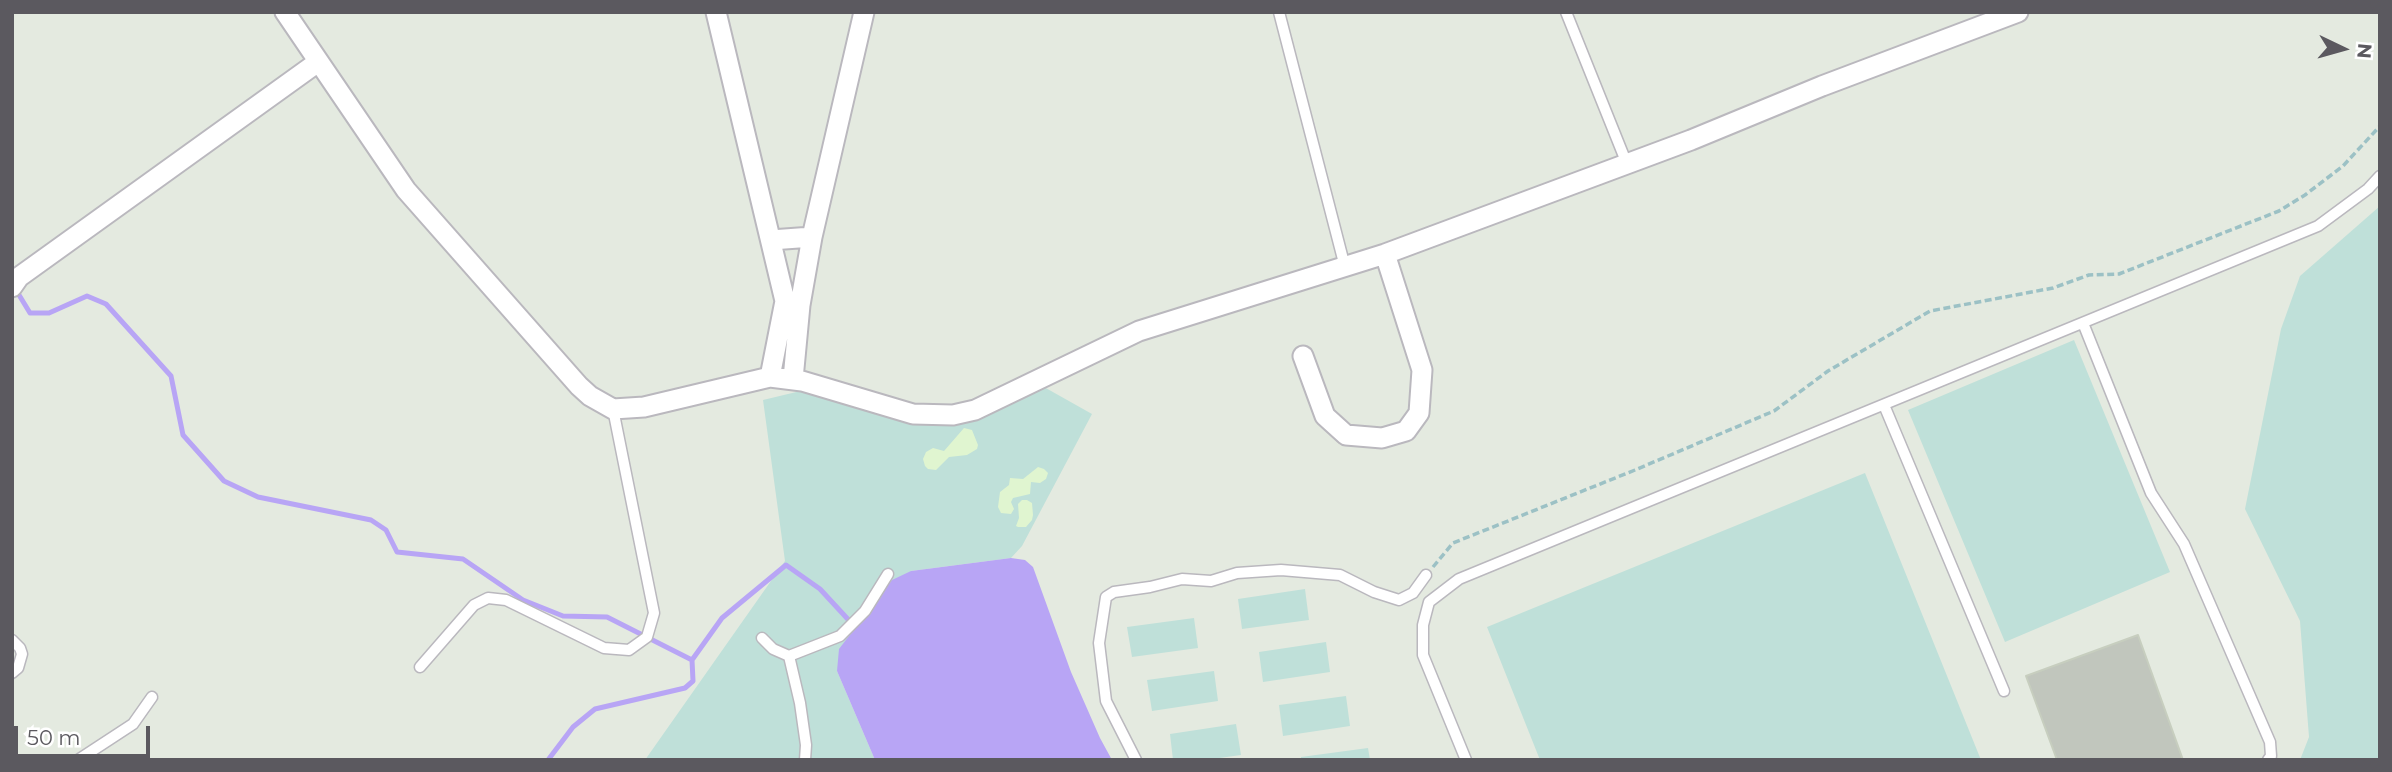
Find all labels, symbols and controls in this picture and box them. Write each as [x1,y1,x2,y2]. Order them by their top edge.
north arrow [2308,14,2378,84]
text: N [2352,42,2377,60]
scale bar [18,712,154,756]
text: 50 m [27,725,81,750]

